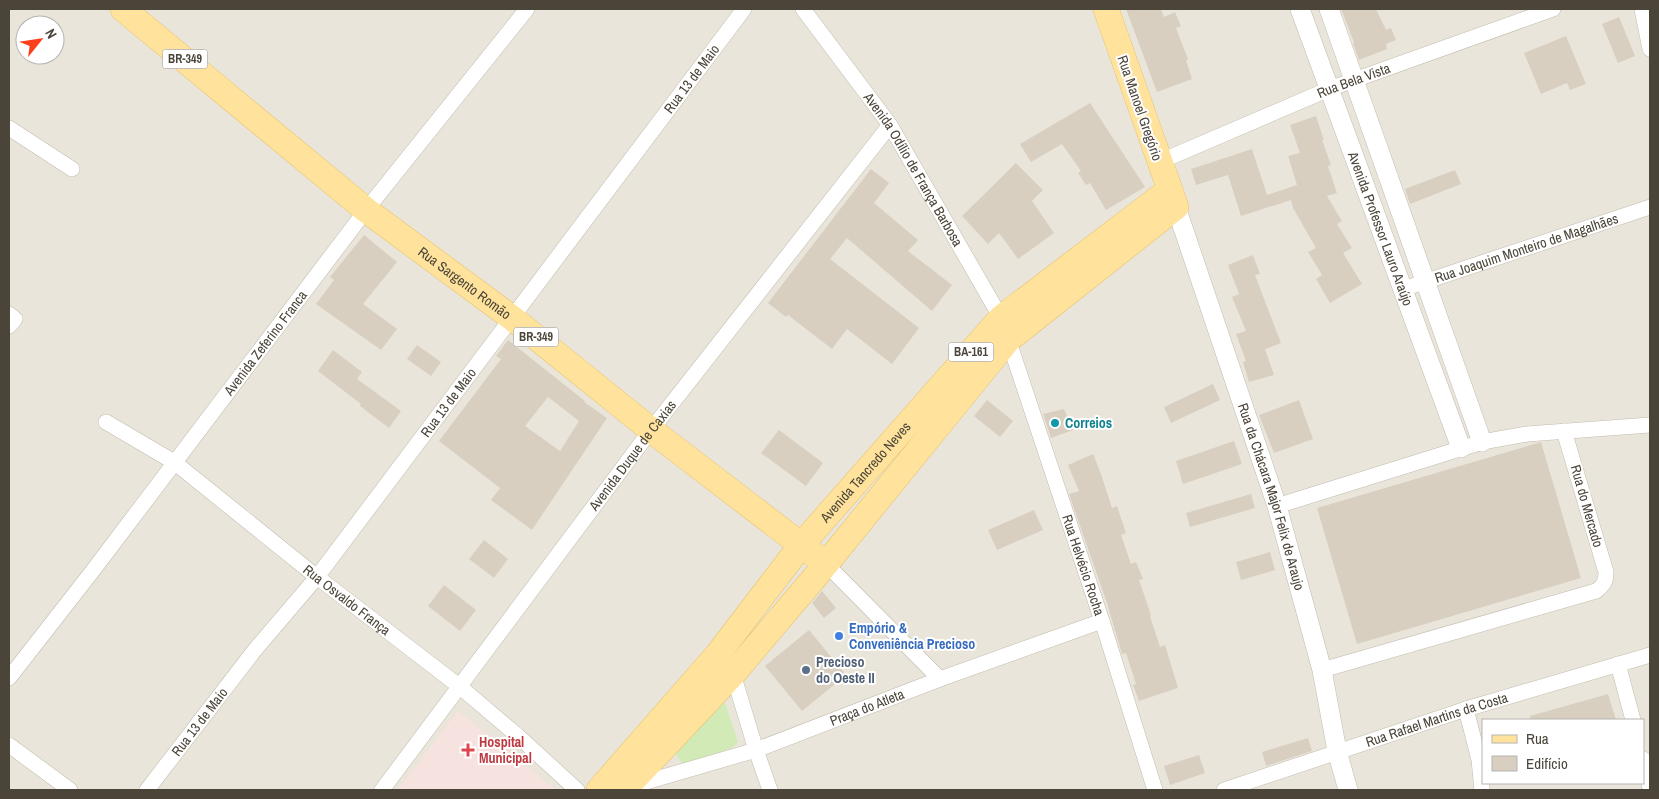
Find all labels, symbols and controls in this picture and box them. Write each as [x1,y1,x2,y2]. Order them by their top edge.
north arrow [15,15,65,65]
text: N [41,25,61,42]
street label: Rua 13 de Maio [660,41,723,117]
road number: BR-349 [162,50,208,68]
street label: Rua Manoel Gregório [1114,53,1166,163]
street label: Rua Bela Vista [1314,59,1393,102]
street label: Avenida Odílio de França Barbosa [859,88,967,250]
street label: Avenida Professor Lauro Araújo [1344,148,1417,308]
street label: Rua Joaquim Monteiro de Magalhães [1432,209,1621,287]
street label: Rua Sargento Romão [415,243,515,323]
street label: Avenida Zeferino Franca [219,286,311,400]
road number: BR-349 [514,328,558,347]
road number: BA-161 [948,342,994,362]
street label: Rua 13 de Maio [416,364,480,441]
street label: Avenida Duque de Caxias [584,396,680,515]
street label: Rua da Chácara Major Felix de Araujo [1234,401,1309,592]
place label: Correios [1065,414,1112,432]
marker: Correios [1049,417,1061,429]
street label: Avenida Tancredo Neves [816,418,915,527]
street label: Rua do Mercado [1567,463,1607,549]
street label: Rua Helvécio Rocha [1058,512,1109,618]
street label: Rua Osvaldo França [300,561,395,640]
place label: Empório & Conveniência Precioso [849,619,975,653]
marker: Empório & Conveniência Precioso [833,630,845,642]
place label: Precioso do Oeste II [816,653,875,687]
marker: Precioso do Oeste II [800,664,812,676]
street label: Rua 13 de Maio [167,684,232,760]
street label: Praça do Atleta [827,685,907,730]
street label: Rua Rafael Martins da Costa [1363,688,1510,751]
legend [1482,719,1644,784]
text: Rua [1526,728,1549,749]
place label: Hospital Municipal [479,733,532,767]
marker: Hospital Municipal [461,743,475,757]
text: Edifício [1526,753,1568,774]

